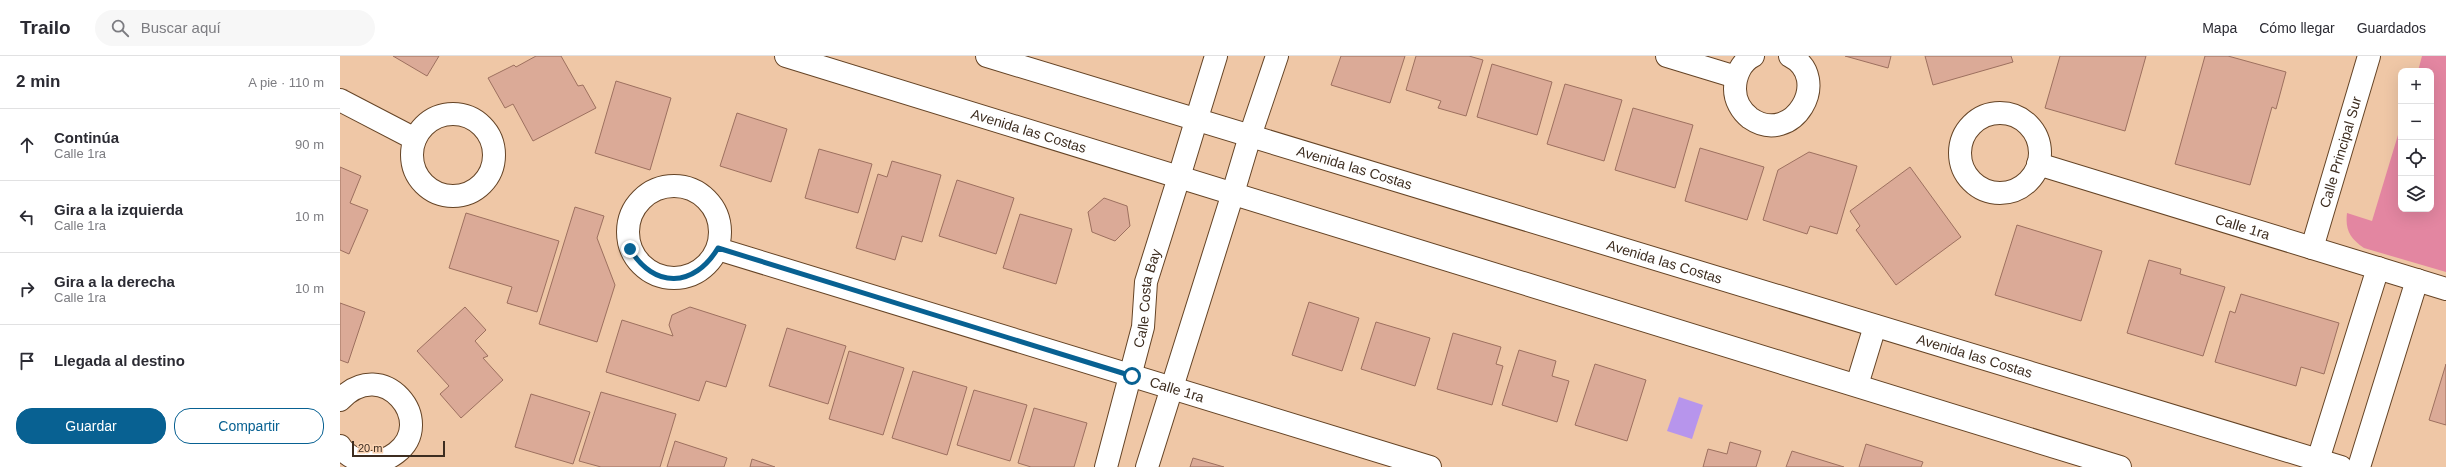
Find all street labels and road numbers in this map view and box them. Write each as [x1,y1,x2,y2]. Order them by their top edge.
street label: Calle Principal Sur [2316,94,2365,210]
street label: Avenida las Costas [969,106,1088,156]
street label: Avenida las Costas [1295,142,1414,193]
street label: Calle 1ra [2213,211,2272,243]
street label: Avenida las Costas [1605,237,1724,287]
street label: Calle Costa Bay [1130,247,1164,349]
street label: Avenida las Costas [1915,331,2034,381]
street label: Calle 1ra [1148,374,1206,405]

